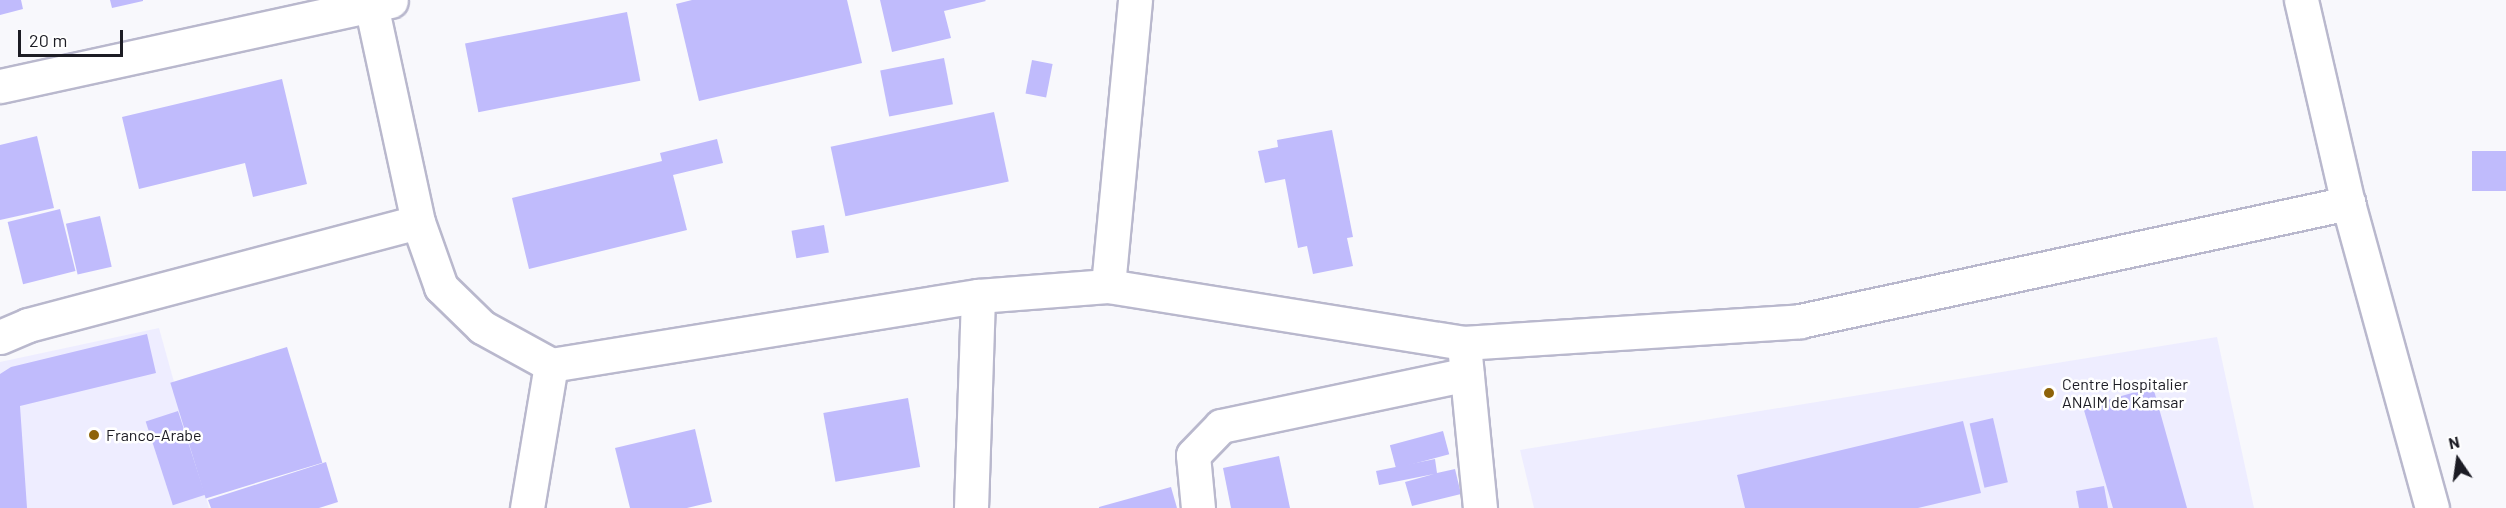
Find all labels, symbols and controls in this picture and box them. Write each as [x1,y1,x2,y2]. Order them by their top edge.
scale bar [21,18,126,56]
text: 20 m [29,29,67,51]
place label: Centre Hospitalier ANAIM de Kamsar [2062,374,2188,412]
marker: Centre Hospitalier ANAIM de Kamsar [2040,384,2058,402]
place label: Franco-Arabe [106,425,202,445]
marker: Franco-Arabe [87,428,101,442]
north arrow [2428,430,2488,490]
text: N [2447,432,2461,452]

